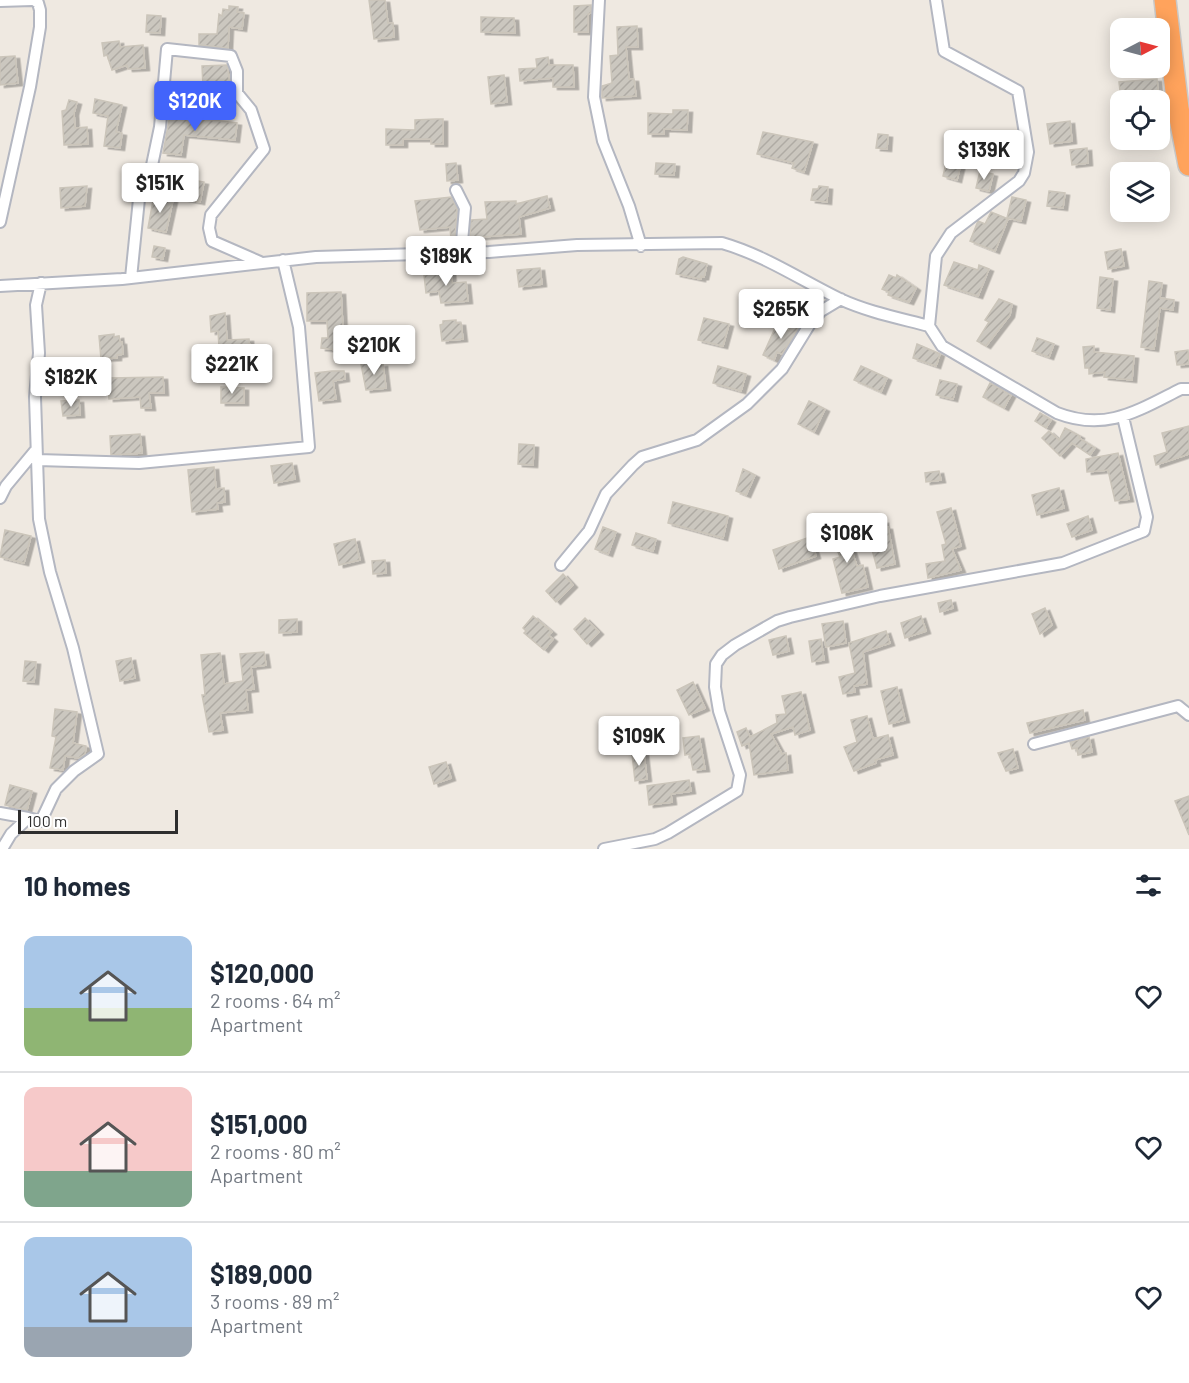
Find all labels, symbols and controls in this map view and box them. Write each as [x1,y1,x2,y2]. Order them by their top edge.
north arrow [1110,18,1170,78]
map controls [1110,18,1170,222]
pin: $120K [153,81,237,132]
text: $120K [168,88,222,112]
button: locate [1110,90,1170,150]
pin: $139K [942,130,1026,181]
text: $139K [958,137,1010,161]
button: layers [1110,162,1170,222]
pin: $151K [118,163,202,214]
text: $151K [136,170,184,194]
pin: $189K [404,236,488,287]
text: $189K [420,243,472,267]
pin: $265K [739,289,823,340]
text: $265K [753,296,809,320]
pin: $210K [332,325,416,376]
text: $210K [347,332,401,356]
pin: $221K [190,344,274,395]
text: $221K [205,351,259,375]
pin: $182K [29,357,113,408]
text: $182K [44,364,98,388]
pin: $108K [805,513,889,564]
text: $108K [820,520,874,544]
pin: $109K [597,716,681,767]
text: $109K [612,723,666,747]
scale bar [18,807,178,834]
text: 100 m [27,811,67,830]
icon: filters [1132,869,1165,902]
text: 10 homes [24,870,131,901]
text: $120,000 [210,957,314,988]
icon: home [72,960,144,1032]
icon: heart [1132,980,1165,1013]
text: 2 rooms · 64 m² [210,988,340,1012]
text: Apartment [210,1012,303,1036]
text: $151,000 [210,1108,308,1139]
icon: home [72,1111,144,1183]
icon: heart [1132,1131,1165,1164]
text: 2 rooms · 80 m² [210,1139,341,1163]
text: Apartment [210,1163,303,1187]
text: $189,000 [210,1258,313,1289]
icon: home [72,1261,144,1333]
icon: heart [1132,1281,1165,1314]
text: 3 rooms · 89 m² [210,1289,340,1313]
text: Apartment [210,1313,303,1337]

